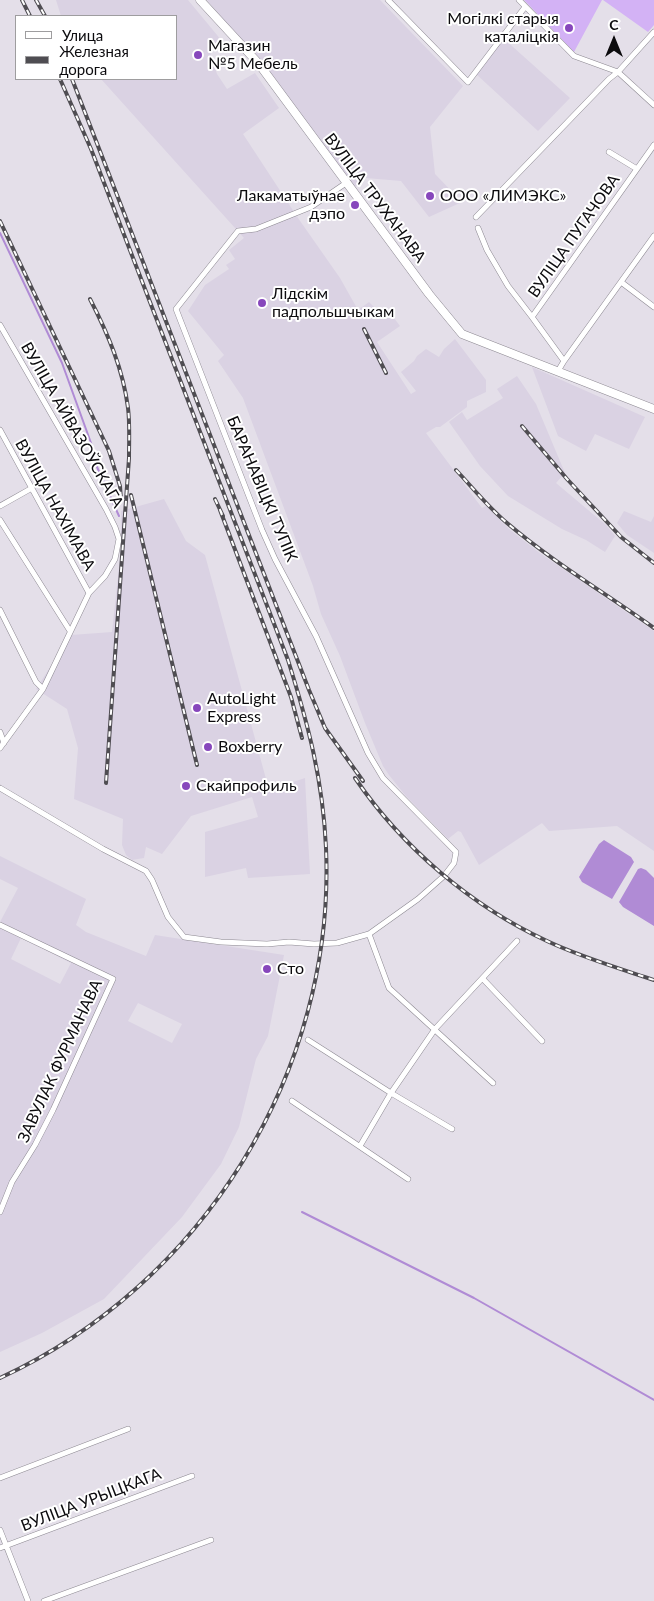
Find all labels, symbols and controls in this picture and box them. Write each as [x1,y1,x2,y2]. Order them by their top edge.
place label: Могілкі старыя каталіцкія [447,9,559,47]
legend [15,15,178,80]
north arrow [589,15,639,65]
text: С [609,16,619,33]
marker: Могілкі старыя каталіцкія [563,22,575,34]
text: Улица [62,26,103,44]
place label: Магазин №5 Мебель [208,36,298,74]
text: Железная дорога [59,42,129,78]
marker: Магазин №5 Мебель [192,49,204,61]
street label: ВУЛІЦА ТРУХАНАВА [320,130,430,266]
street label: ВУЛІЦА ПУГАЧОВА [524,171,624,301]
place label: Лакаматыўнае дэпо [237,186,345,224]
place label: ООО «ЛИМЭКС» [440,186,566,206]
marker: ООО «ЛИМЭКС» [424,190,436,202]
marker: Лакаматыўнае дэпо [349,199,361,211]
place label: Лідскім падпольшчыкам [272,284,394,322]
marker: Лідскім падпольшчыкам [256,297,268,309]
street label: ВУЛІЦА АЙВАЗОЎСКАГА [17,339,127,511]
street label: БАРАНАВІЦКІ ТУПІК [223,413,301,565]
street label: ВУЛІЦА НАХІМАВА [11,436,99,574]
place label: AutoLight Express [207,689,276,727]
marker: AutoLight Express [191,702,203,714]
place label: Boxberry [218,737,282,757]
marker: Boxberry [202,741,214,753]
place label: Скайпрофиль [196,776,297,796]
marker: Скайпрофиль [180,780,192,792]
place label: Сто [277,959,304,979]
marker: Сто [261,963,273,975]
street label: ЗАВУЛАК ФУРМАНАВА [14,976,106,1146]
street label: ВУЛІЦА УРЫЦКАГА [18,1464,164,1536]

